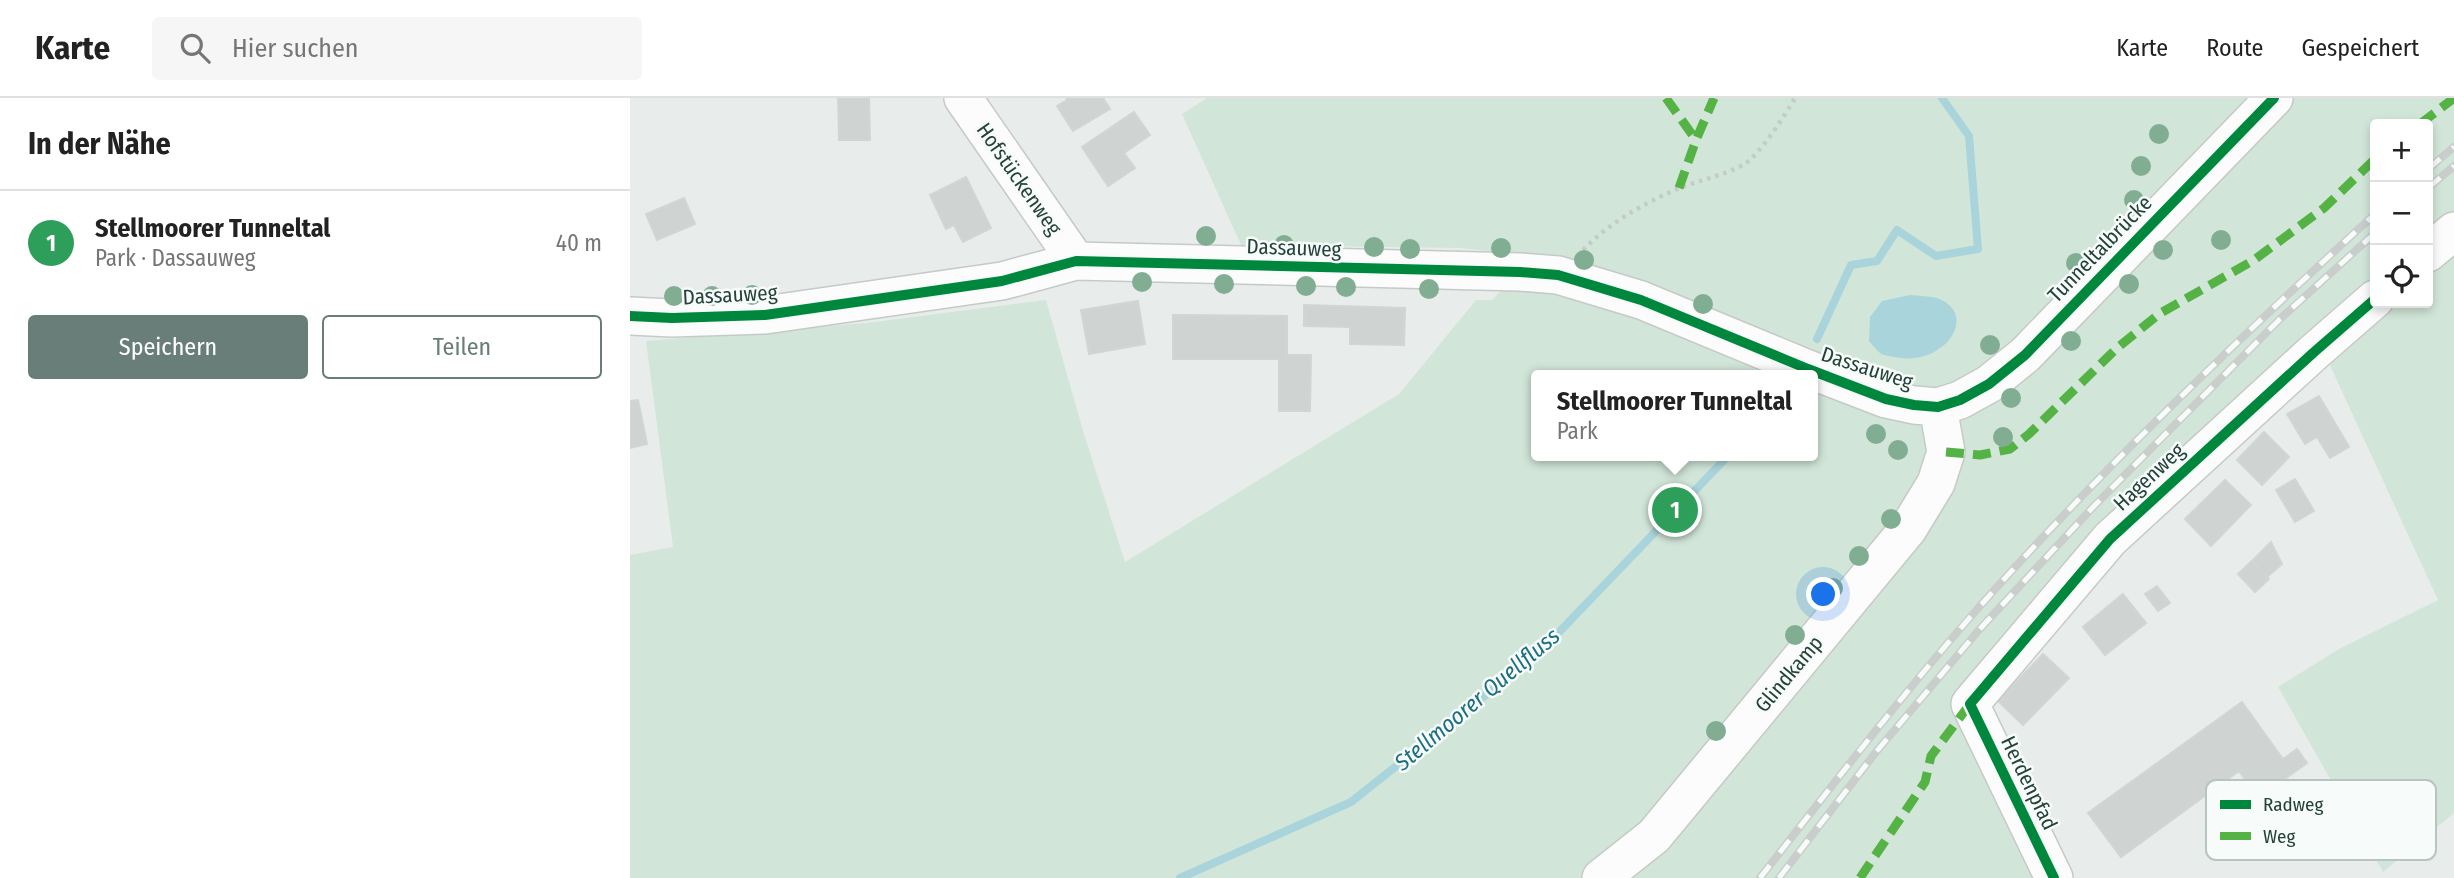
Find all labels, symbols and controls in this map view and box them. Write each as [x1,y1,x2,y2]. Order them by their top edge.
search box [152,17,642,80]
text: Karte [35,28,110,68]
icon: search [176,29,214,67]
text: Hier suchen [232,33,359,64]
text: Karte [2116,34,2168,62]
text: Route [2206,34,2263,62]
text: Gespeichert [2301,34,2419,62]
street label: Hofstückenweg [971,118,1067,240]
map controls [2370,119,2433,308]
button: + [2370,119,2433,182]
text: In der Nähe [28,126,171,162]
button: − [2370,182,2433,245]
street label: Tunneltalbrücke [2042,190,2158,308]
text: Stellmoorer Tunneltal [95,213,330,244]
text: 1 [46,229,56,257]
text: 40 m [556,229,602,257]
street label: Dassauweg [1246,233,1342,263]
text: Park · Dassauweg [95,244,256,272]
button: locate [2370,245,2433,308]
street label: Dassauweg [682,280,778,310]
button: Speichern [28,315,308,379]
button: Teilen [322,315,602,379]
street label: Dassauweg [1818,341,1916,395]
popup [1531,370,1818,461]
text: Stellmoorer Tunneltal [1557,386,1792,417]
text: Park [1557,417,1598,445]
street label: Hagenweg [2108,437,2190,516]
pin: 1 [1652,484,1698,536]
your location [1806,577,1840,611]
water label: Stellmoorer Quellfluss [1388,622,1566,777]
street label: Glindkamp [1749,630,1829,718]
street label: Herdenpfad [1995,732,2063,834]
legend [2206,780,2436,860]
text: Radweg [2263,793,2323,816]
text: Weg [2263,825,2295,848]

